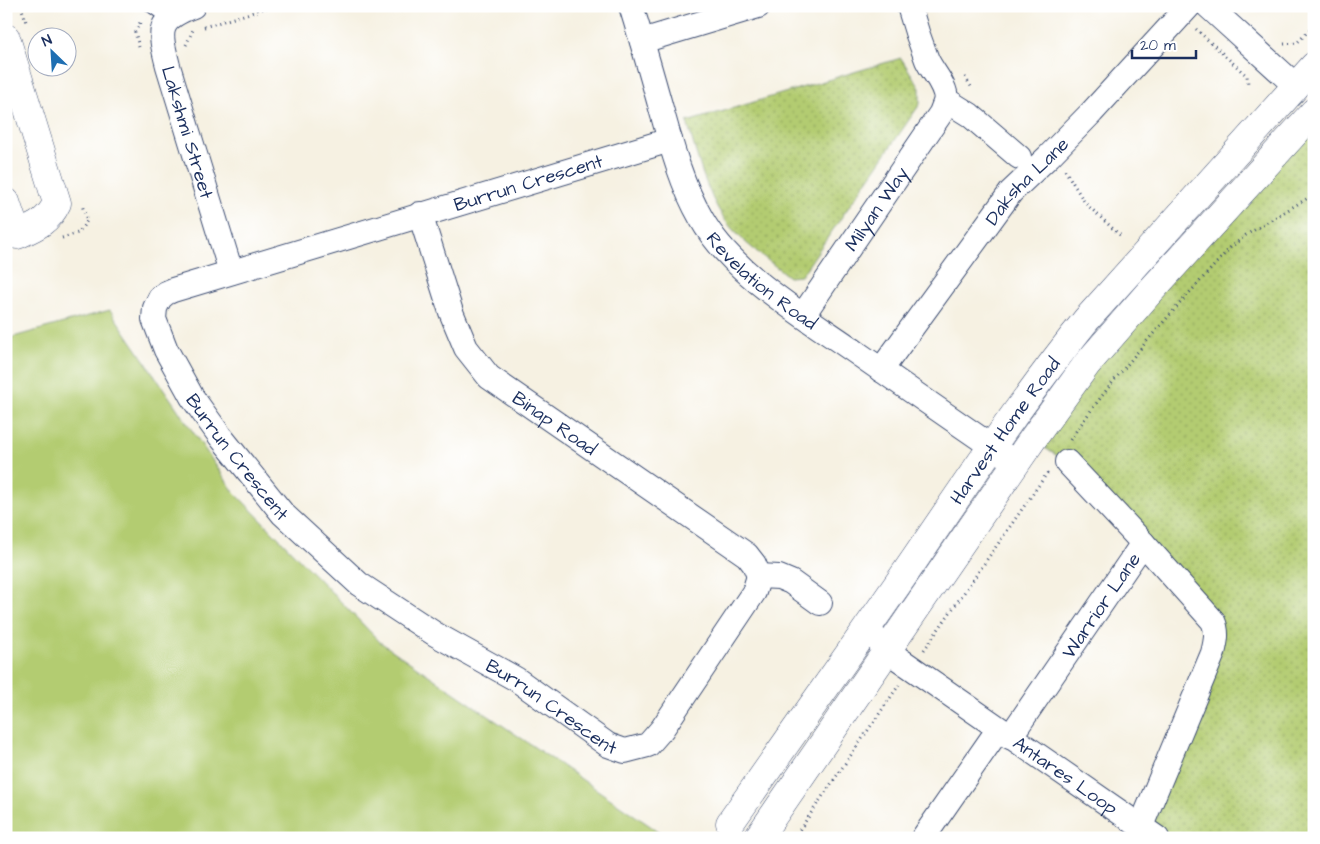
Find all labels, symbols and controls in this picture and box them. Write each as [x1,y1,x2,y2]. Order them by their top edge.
north arrow [28,28,78,78]
scale bar [1132,28,1196,60]
text: N [39,30,55,52]
text: 20 m [1140,35,1176,56]
street label: Lakshmi Street [154,63,220,203]
street label: Daksha Lane [979,132,1075,231]
street label: Burrun Crescent [451,148,606,219]
street label: Milyan Way [839,161,917,257]
street label: Revelation Road [699,227,822,337]
street label: Harvest Home Road [944,352,1068,510]
street label: Binap Road [506,385,602,463]
street label: Burrun Crescent [179,389,294,528]
street label: Warrior Lane [1056,548,1148,664]
street label: Burrun Crescent [481,653,621,762]
street label: Antares Loop [1007,730,1123,822]

